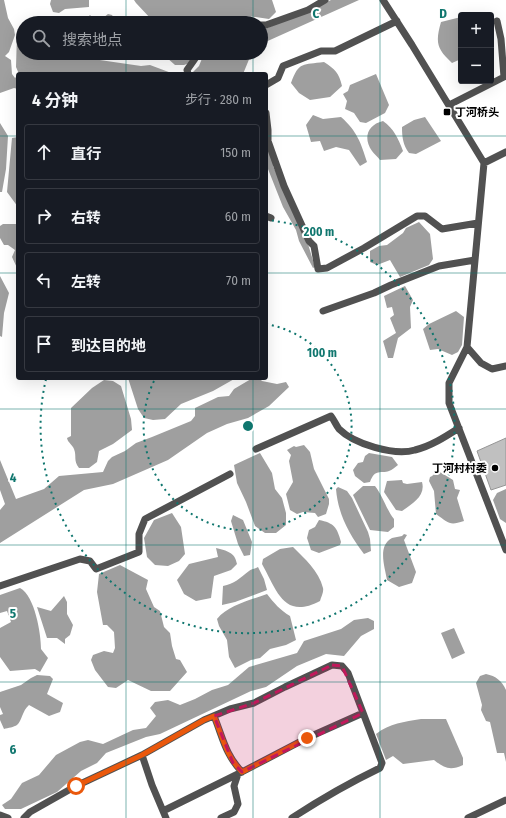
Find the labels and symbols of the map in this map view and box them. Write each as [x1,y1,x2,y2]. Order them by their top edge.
text: C [313,6,320,21]
text: D [439,6,447,21]
place label: 丁河桥头 [455,106,499,119]
marker: 丁河桥头 [442,107,452,117]
text: 200 m [303,225,334,239]
text: 100 m [307,346,337,360]
centre of rings [241,419,255,433]
place label: 丁河村村委 [432,462,487,475]
marker: 丁河村村委 [490,463,500,473]
text: 4 [10,470,17,485]
text: 5 [10,606,16,621]
route end [298,729,316,747]
text: 6 [10,742,17,757]
route start [67,777,85,795]

